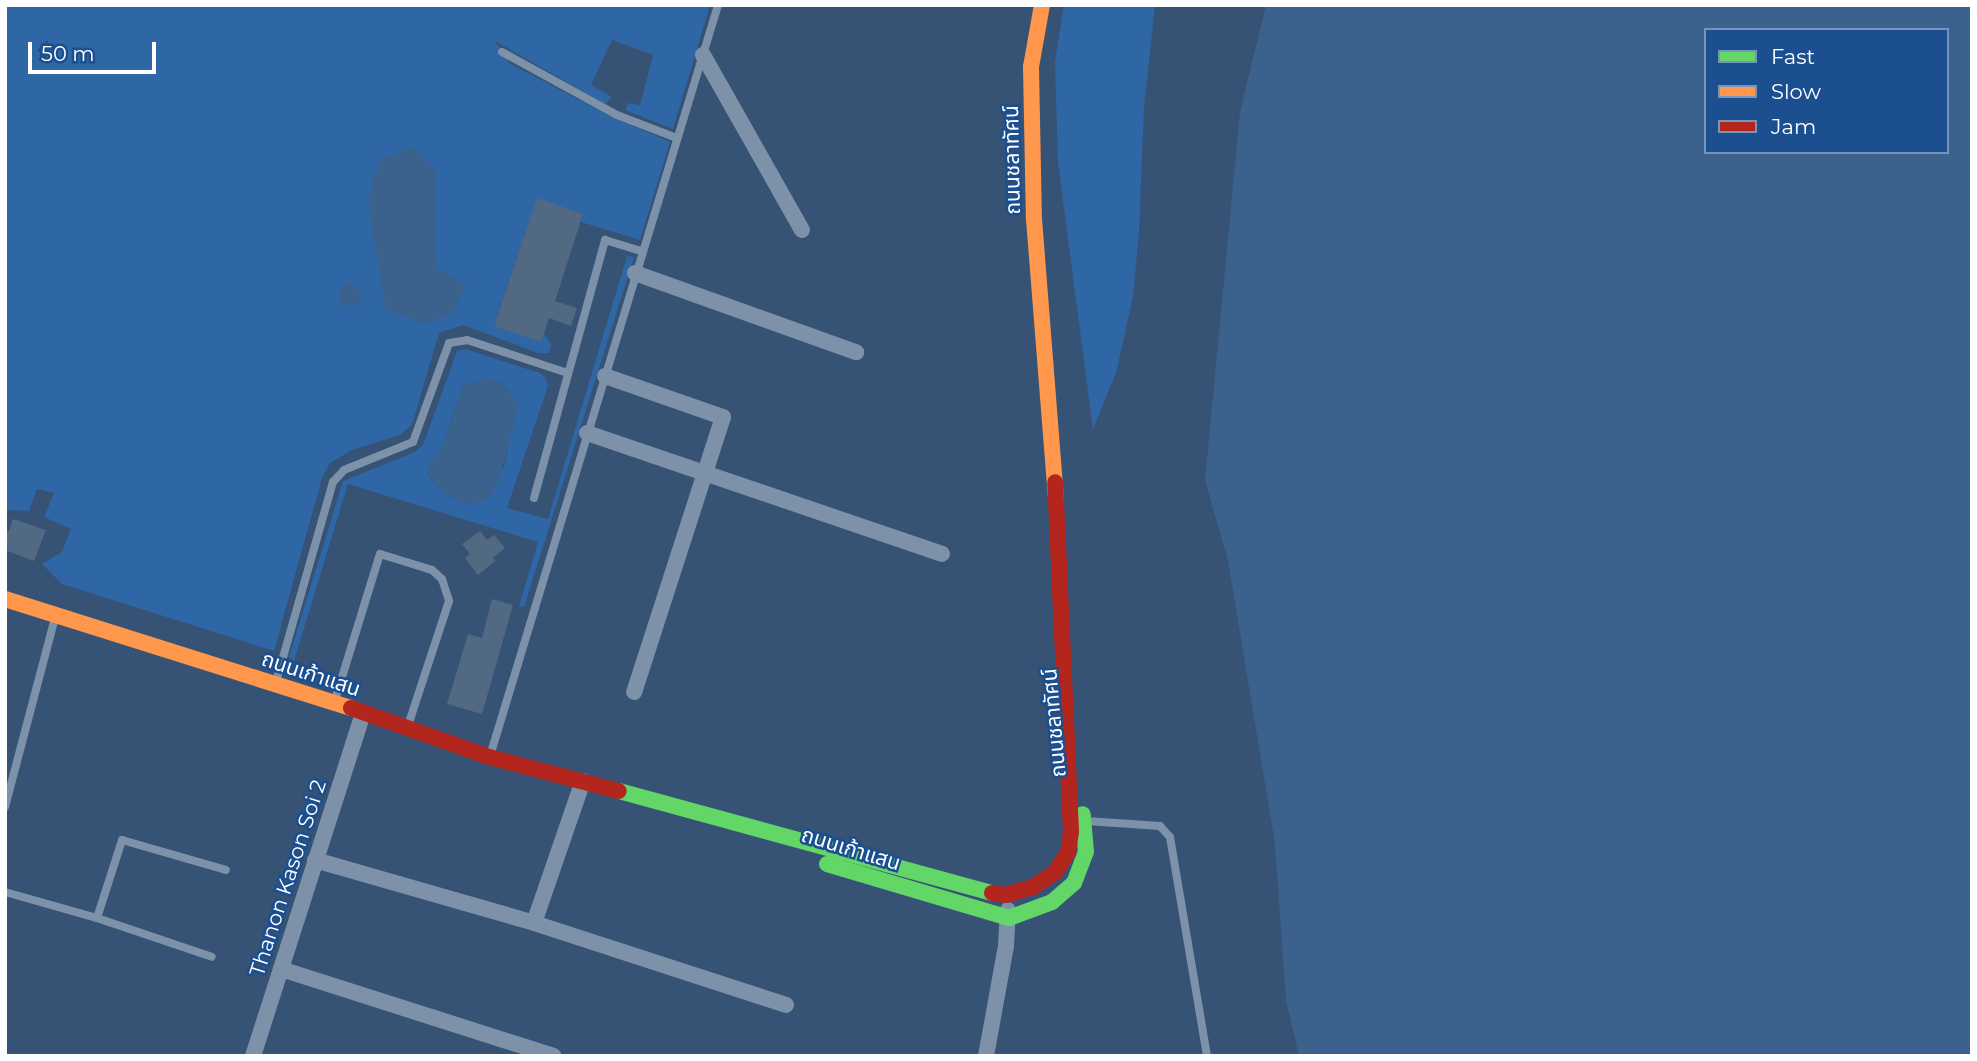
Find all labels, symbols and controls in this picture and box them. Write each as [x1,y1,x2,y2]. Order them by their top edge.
scale bar [32,28,159,72]
legend [1704,28,1949,154]
text: 50 m [41,41,95,66]
text: Fast [1771,44,1815,69]
text: Slow [1771,79,1821,104]
street label: ถนนชลาทัศน์ [998,105,1026,215]
text: Jam [1771,114,1816,139]
street label: ถนนเก้าแสน [258,646,364,702]
street label: ถนนชลาทัศน์ [1037,667,1071,779]
street label: Thanon Kason Soi 2 [244,777,332,979]
street label: ถนนเก้าแสน [798,822,904,876]

